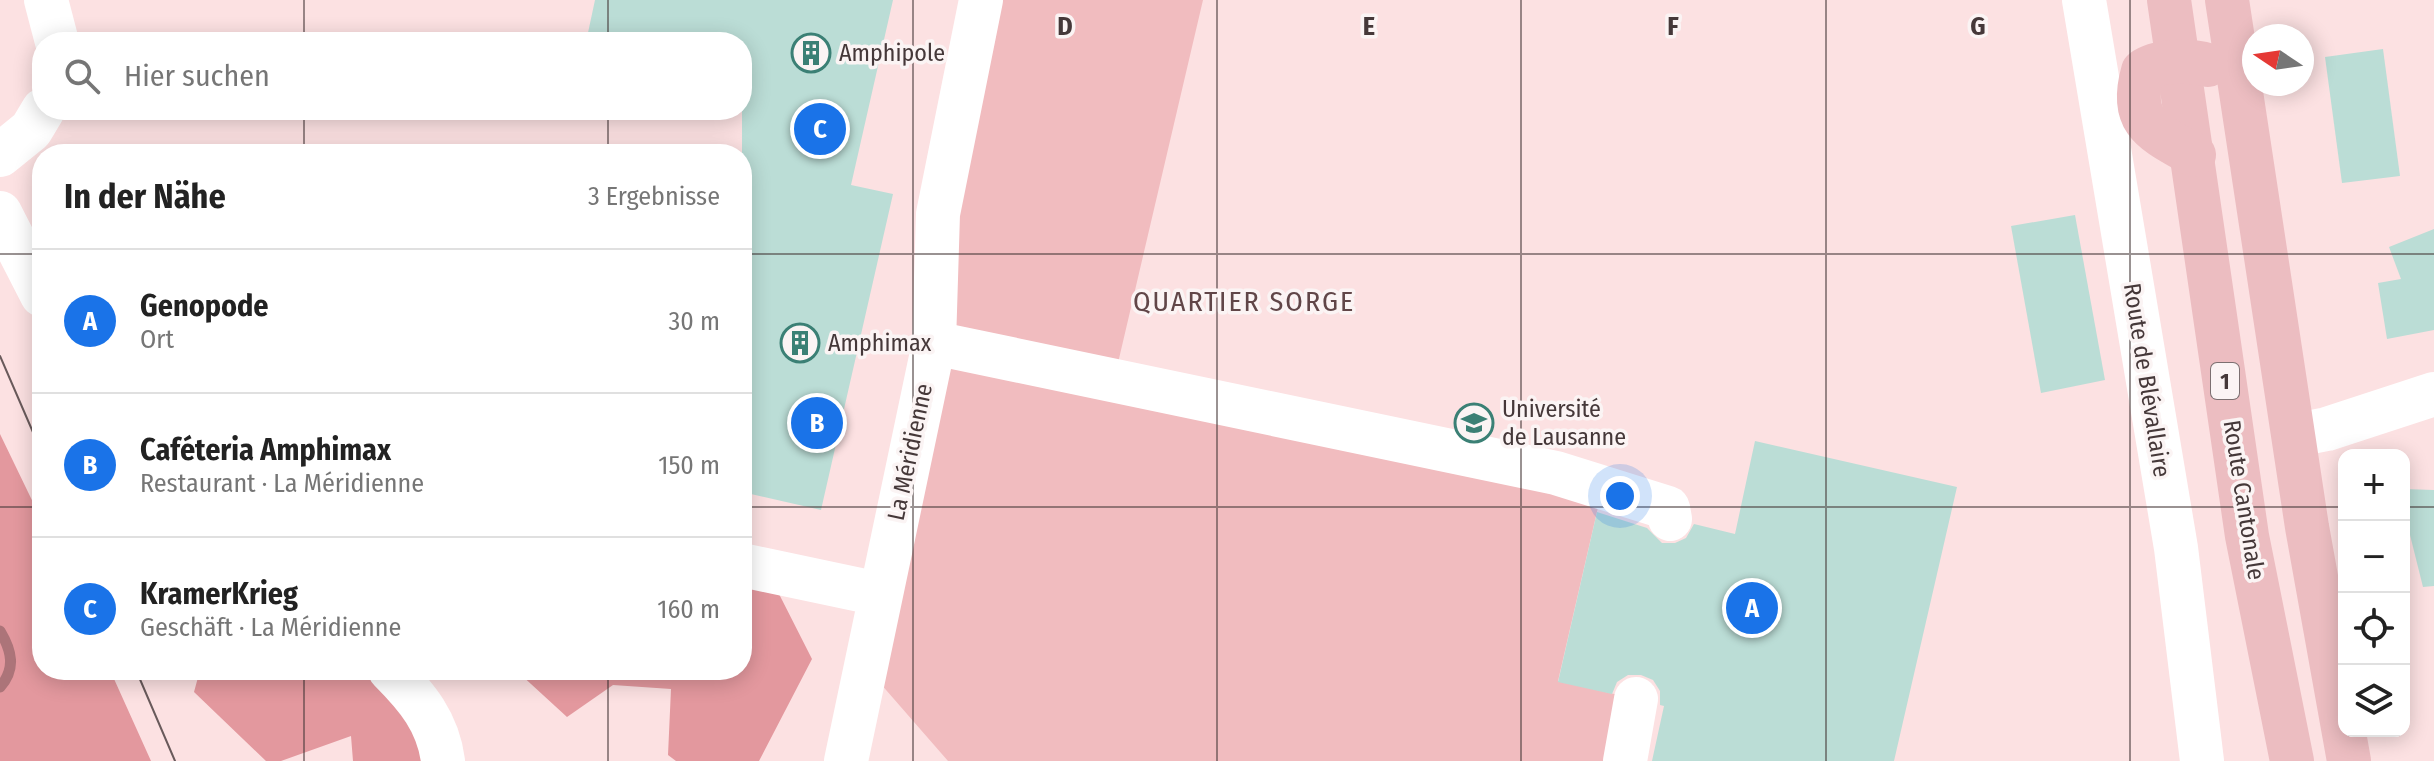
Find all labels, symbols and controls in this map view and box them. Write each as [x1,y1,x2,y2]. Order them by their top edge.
text: D [1057,11,1073,42]
text: E [1363,11,1375,42]
text: F [1667,11,1679,42]
text: G [1970,11,1986,42]
north arrow [2242,24,2314,96]
search box [32,32,752,120]
building icon: Amphipole [790,32,832,74]
place label: Amphipole [839,39,945,67]
icon: search [60,54,104,98]
text: Hier suchen [124,58,270,94]
pin: C [794,99,846,159]
text: In der Nähe [64,176,226,217]
text: 3 Ergebnisse [588,181,720,212]
street label: Route de Blévallaire [2118,281,2176,479]
district label: QUARTIER SORGE [1133,285,1355,318]
text: Genopode [140,288,269,324]
text: A [83,306,97,337]
text: 30 m [669,306,720,337]
building icon: Amphimax [779,322,821,364]
text: Ort [140,324,174,355]
place label: Amphimax [828,329,932,357]
road number: 1 [2211,363,2239,399]
street label: La Méridienne [882,381,938,523]
pin: B [791,393,843,453]
place label: Université de Lausanne [1502,395,1626,451]
school or university icon: Université de Lausanne [1453,402,1495,444]
street label: Route Cantonale [2218,418,2270,582]
text: Caféteria Amphimax [140,432,391,468]
map controls [2338,449,2410,737]
button: + [2338,449,2410,521]
text: B [83,450,97,481]
text: 150 m [658,450,720,481]
text: Restaurant · La Méridienne [140,468,424,499]
your location [1600,476,1640,516]
button: − [2338,521,2410,593]
text: KramerKrieg [140,576,298,612]
pin: A [1726,578,1778,638]
button: locate [2338,593,2410,665]
text: C [83,594,97,625]
text: 160 m [657,594,720,625]
text: Geschäft · La Méridienne [140,612,401,643]
button: layers [2338,665,2410,737]

